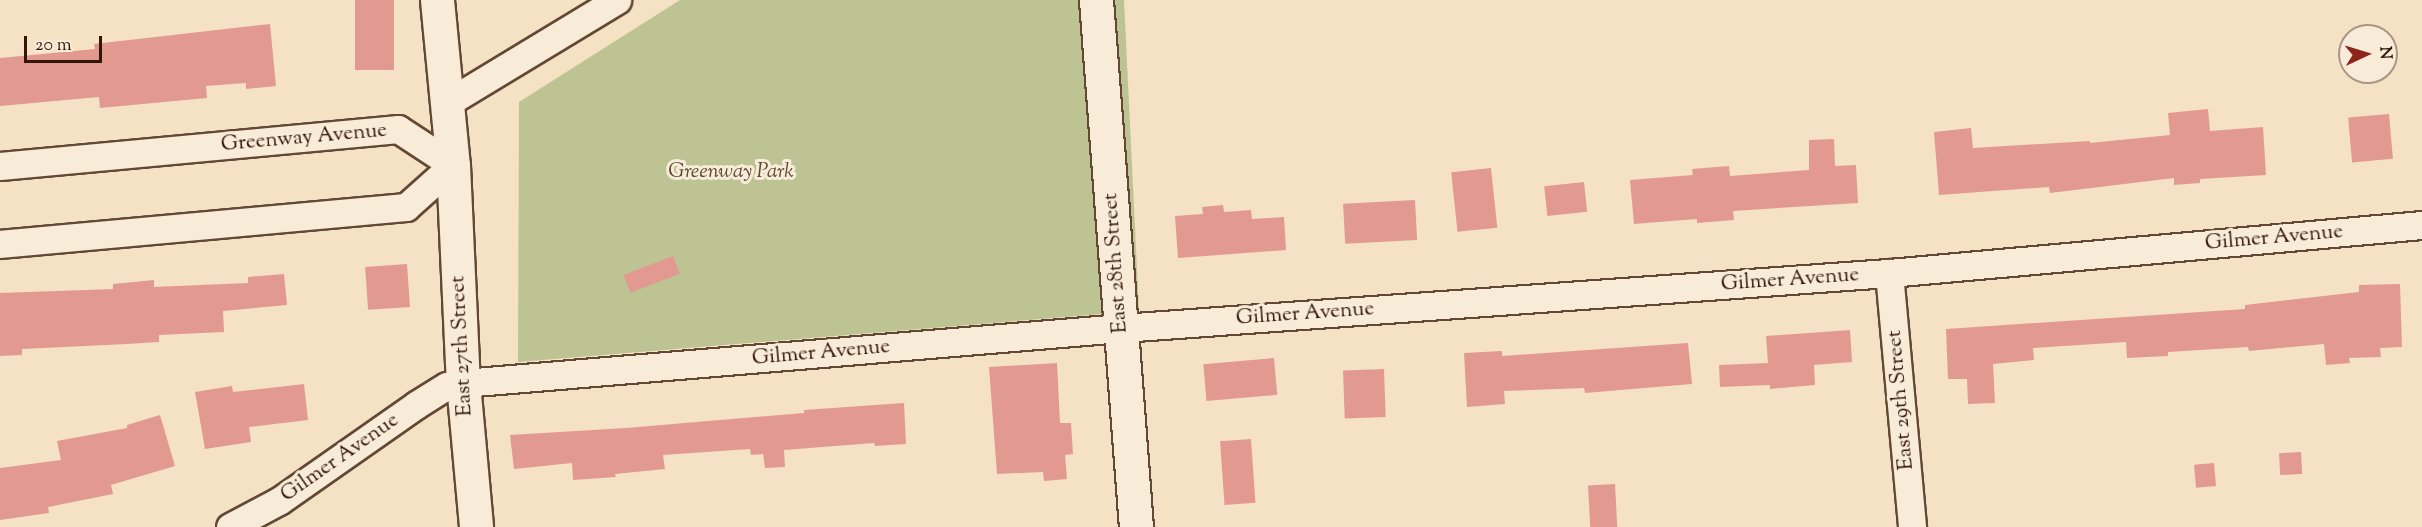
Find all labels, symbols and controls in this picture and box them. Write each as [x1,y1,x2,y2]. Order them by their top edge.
scale bar [27,24,105,62]
north arrow [2338,24,2398,84]
text: 20 m [35,33,72,59]
text: N [2373,46,2396,60]
street label: Greenway Avenue [220,118,388,158]
park label: Greenway Park [668,159,794,185]
street label: East 28th Street [1099,192,1133,334]
street label: Gilmer Avenue [2204,219,2344,257]
street label: Gilmer Avenue [1720,263,1860,297]
street label: East 27th Street [446,275,478,417]
street label: Gilmer Avenue [1235,297,1375,331]
street label: East 29th Street [1882,329,1920,471]
street label: Gilmer Avenue [751,334,891,372]
street label: Gilmer Avenue [276,408,404,508]

